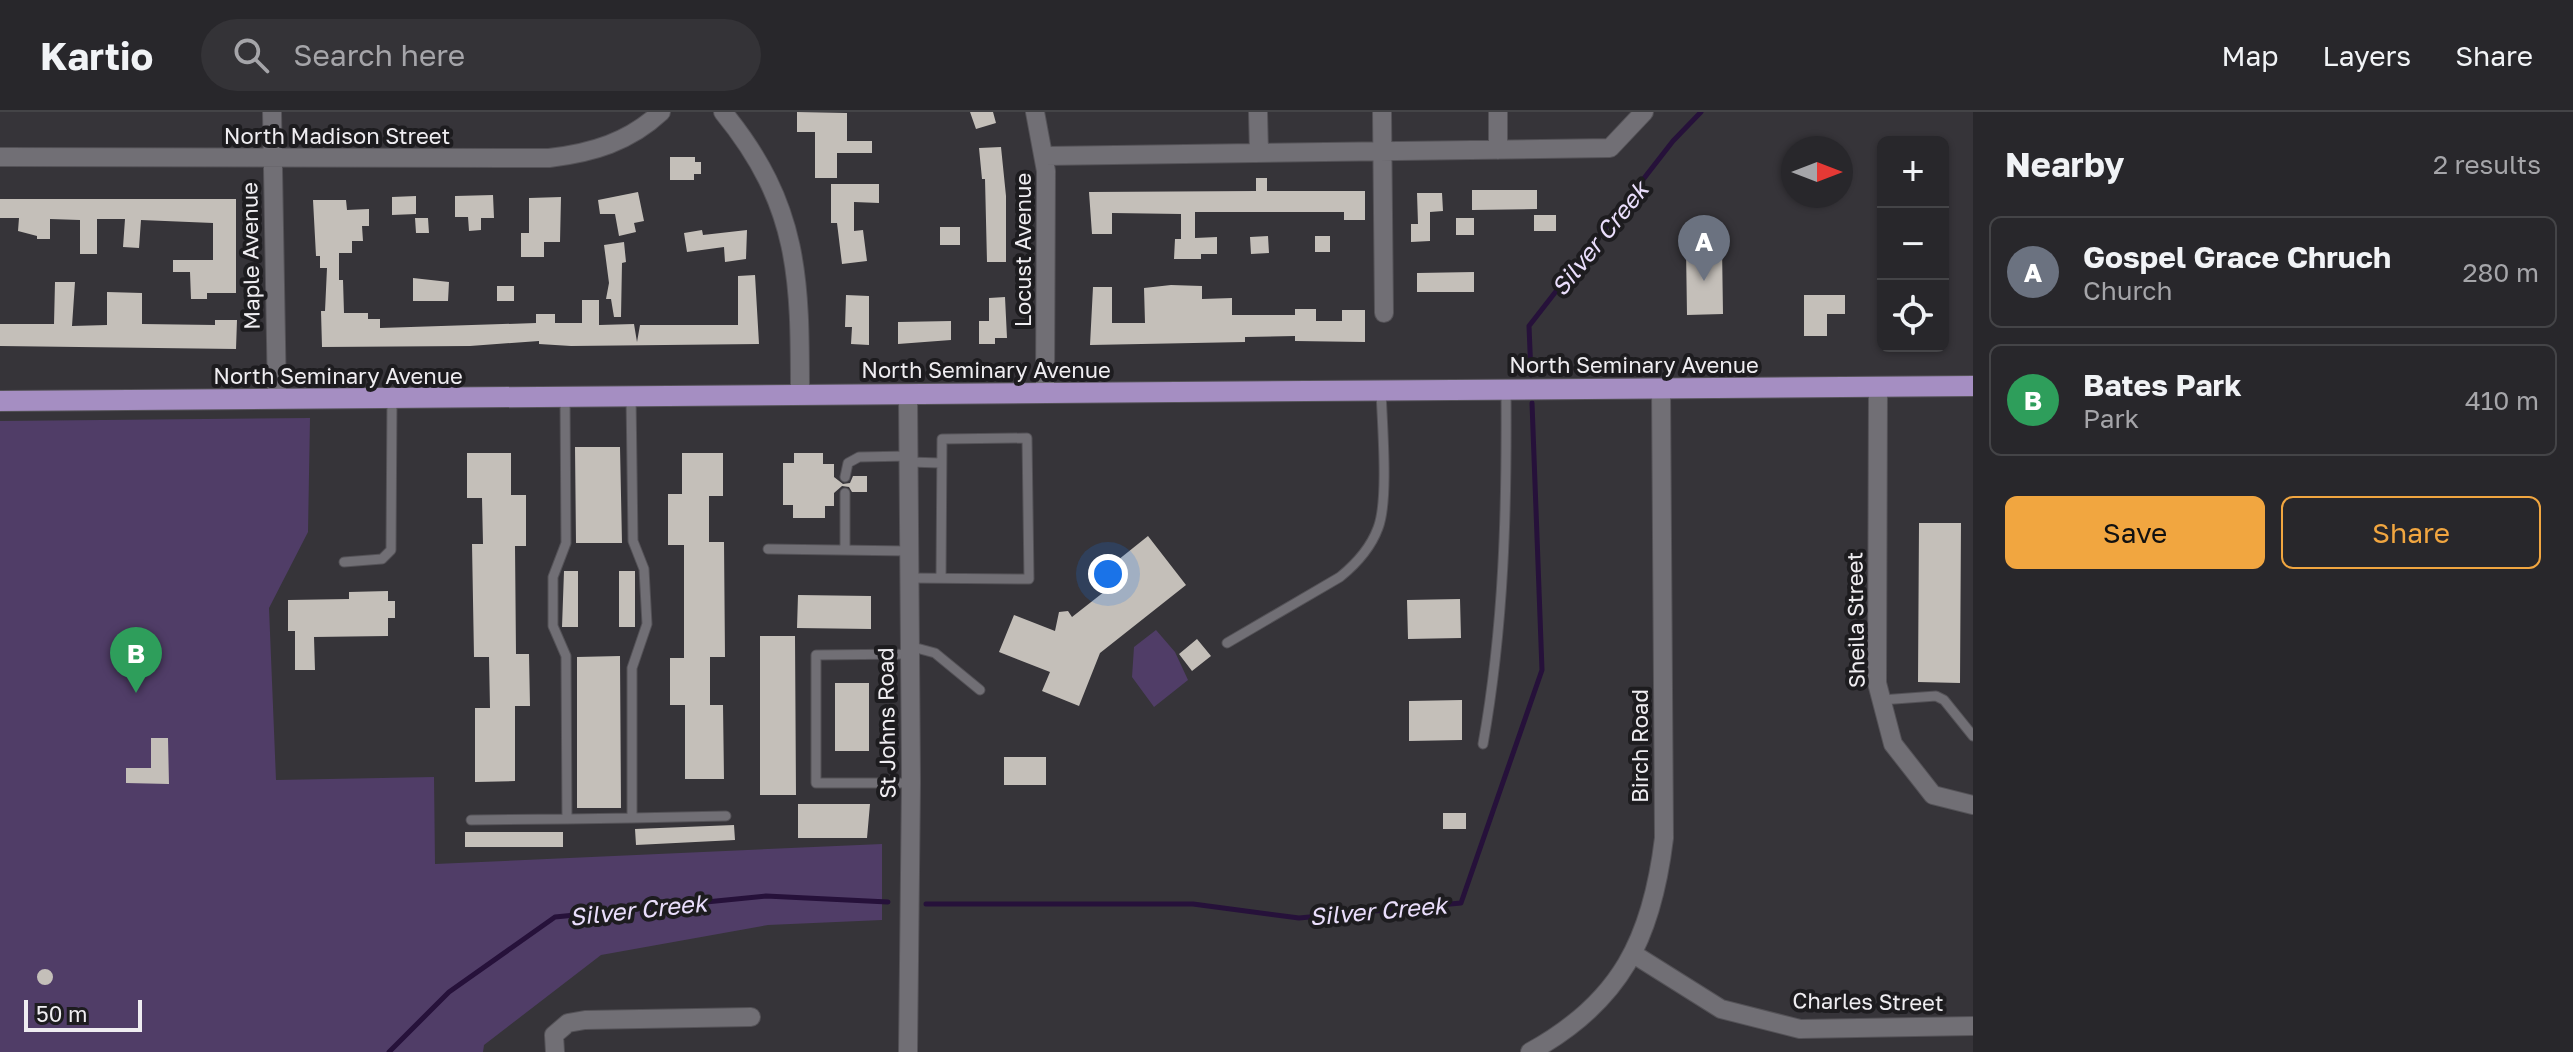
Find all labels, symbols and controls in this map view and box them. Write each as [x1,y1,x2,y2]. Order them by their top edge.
search box [201,19,761,91]
text: Kartio [40,33,153,78]
icon: search [229,33,273,77]
text: Search here [293,37,465,73]
text: Map [2221,39,2279,72]
text: Layers [2323,39,2411,72]
text: Share [2455,39,2533,72]
street label: North Madison Street [224,122,450,149]
north arrow [1781,136,1853,208]
map controls [1877,136,1949,352]
button: + [1877,136,1949,208]
text: Nearby [2005,144,2125,184]
text: 2 results [2433,149,2541,180]
street label: Locust Avenue [1009,173,1036,327]
water label: Silver Creek [1544,173,1655,301]
street label: Maple Avenue [235,182,265,330]
button: − [1877,208,1949,280]
pin: A [1678,215,1730,281]
text: Gospel Grace Chruch [2083,239,2391,275]
text: A [2024,257,2042,288]
text: 280 m [2462,257,2539,288]
text: Church [2083,275,2172,306]
button: locate [1877,280,1949,352]
street label: North Seminary Avenue [1509,351,1759,378]
street label: North Seminary Avenue [861,356,1111,383]
street label: North Seminary Avenue [213,362,463,389]
text: Bates Park [2083,367,2242,403]
text: B [2024,385,2042,416]
text: 410 m [2465,385,2539,416]
text: Park [2083,403,2139,434]
button: Save [2005,496,2265,569]
button: Share [2281,496,2541,569]
street label: Sheila Street [1840,552,1870,688]
your location [1088,554,1128,594]
pin: B [110,627,162,693]
street label: St Johns Road [871,647,901,799]
street label: Birch Road [1626,689,1653,803]
water label: Silver Creek [568,887,711,931]
water label: Silver Creek [1308,889,1450,930]
street label: Charles Street [1792,986,1944,1016]
scale bar [24,996,142,1032]
text: 50 m [36,1000,87,1027]

